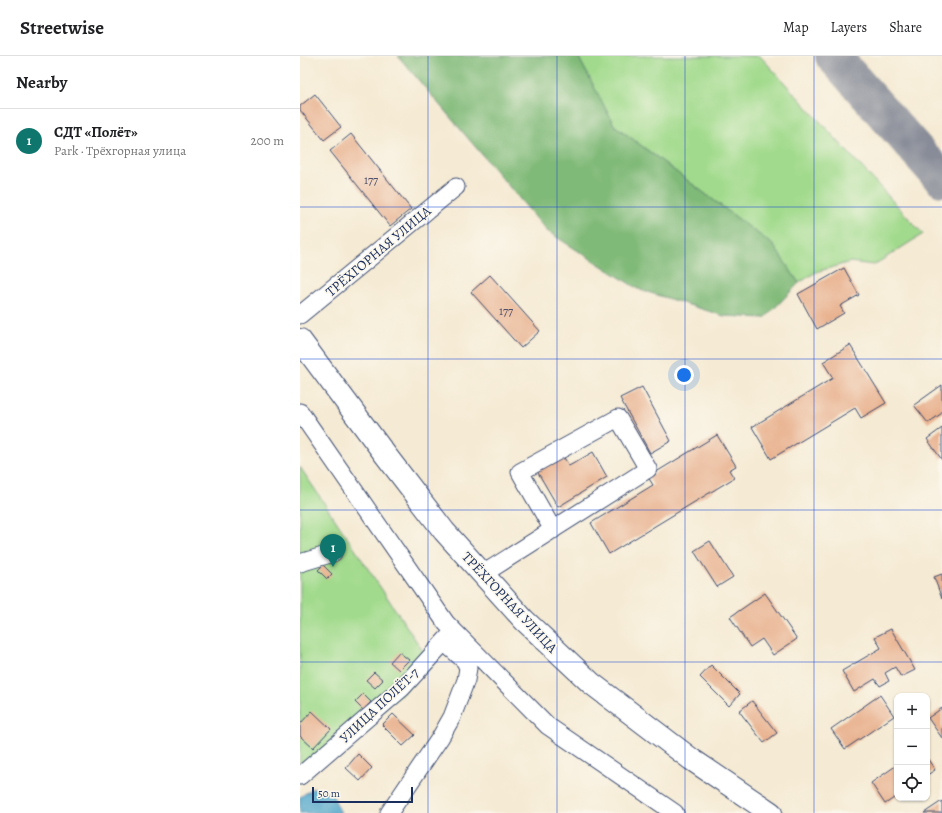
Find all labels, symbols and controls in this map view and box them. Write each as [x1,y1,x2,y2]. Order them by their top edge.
text: Streetwise [20,15,104,41]
text: Map [783,18,809,37]
text: Layers [831,18,867,37]
text: Share [889,18,922,37]
text: Nearby [16,71,67,94]
text: СДТ «Полёт» [54,122,138,142]
text: 1 [27,132,31,149]
text: 200 m [251,132,284,149]
text: Park · Трёхгорная улица [54,142,186,159]
house number: 177 [364,172,379,188]
street label: ТРЁХГОРНАЯ УЛИЦА [322,201,436,301]
house number: 177 [499,303,514,319]
your location [674,365,694,385]
pin: 1 [320,534,346,567]
street label: ТРЁХГОРНАЯ УЛИЦА [458,548,562,658]
street label: УЛИЦА ПОЛЁТ-7 [335,663,423,747]
map controls [894,693,930,801]
button: + [894,693,930,729]
button: − [894,729,930,765]
button: locate [894,765,930,801]
scale bar [312,785,413,804]
text: 50 m [318,786,340,801]

